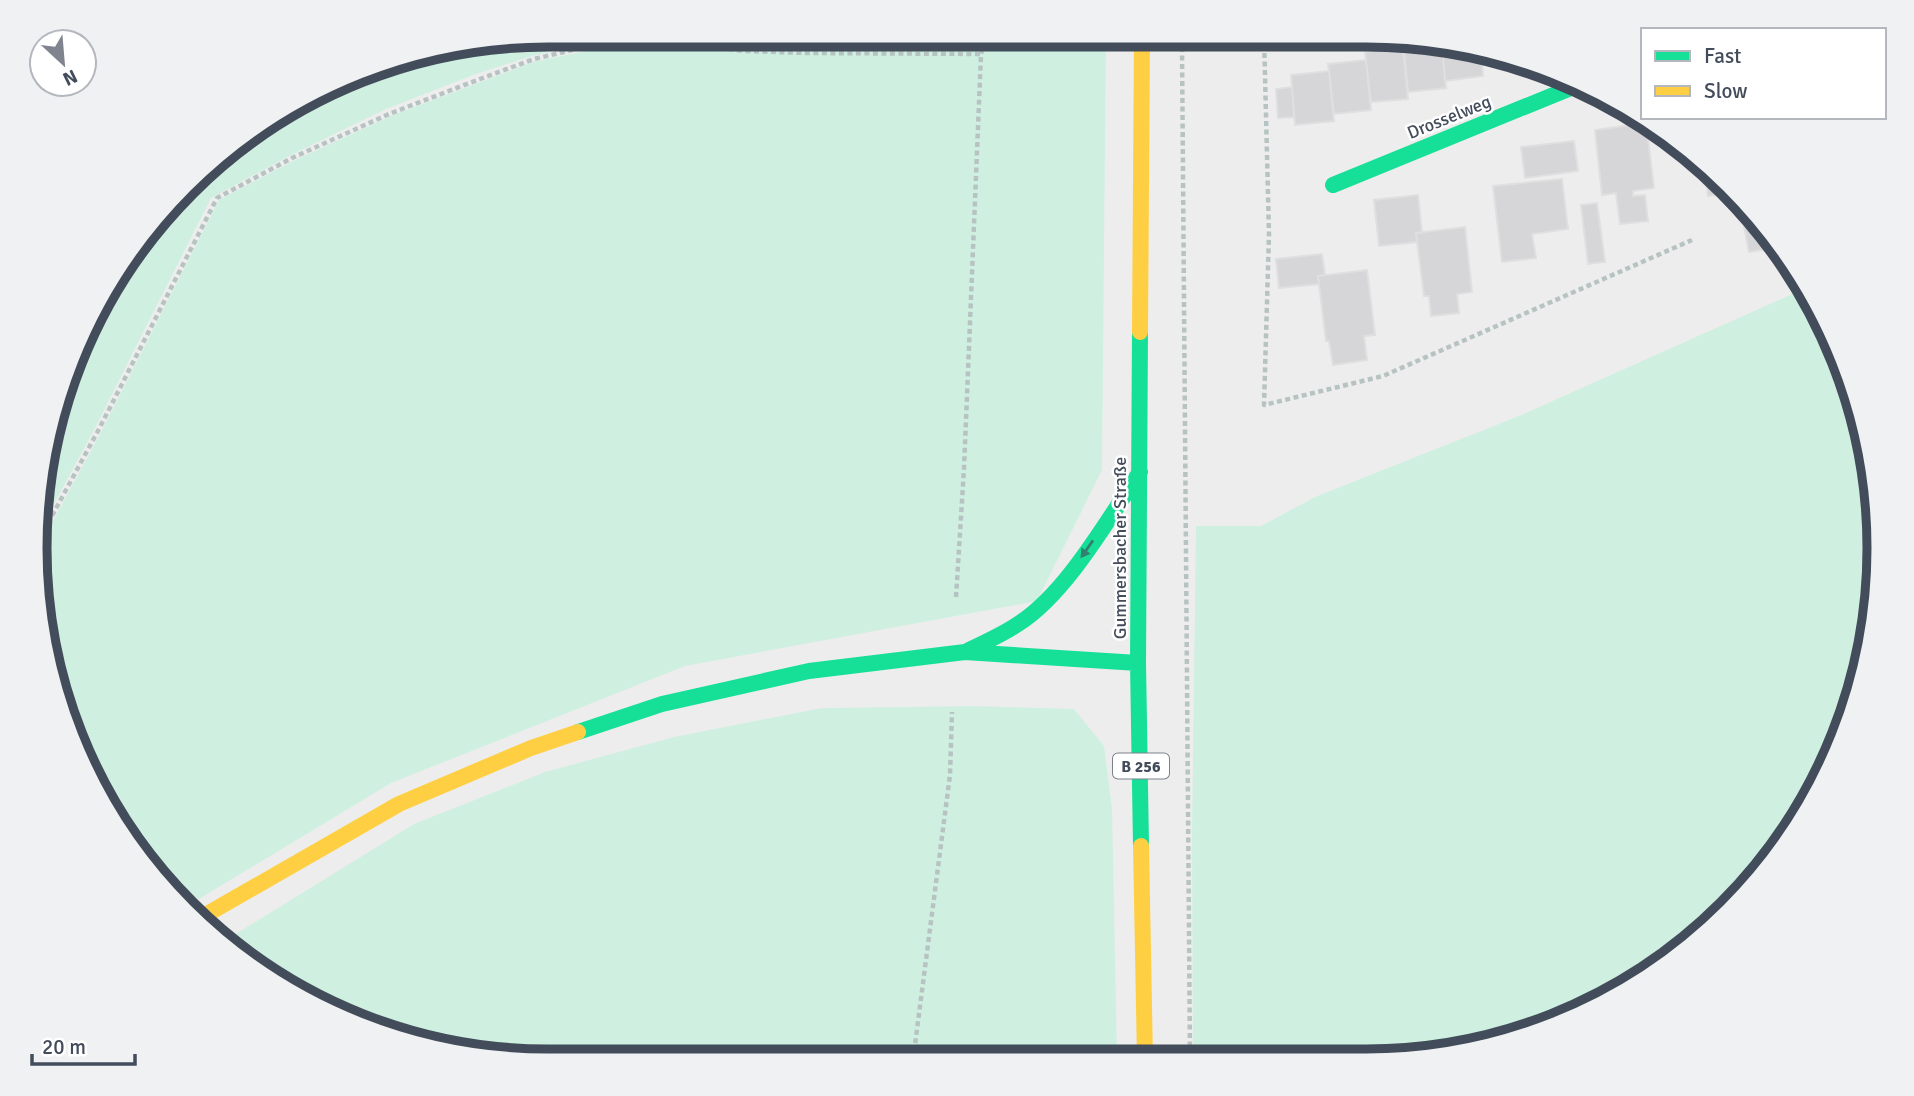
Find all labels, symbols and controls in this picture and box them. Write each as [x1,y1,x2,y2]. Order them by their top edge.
north arrow [28,28,98,98]
legend [1641,28,1886,119]
text: Fast [1704,43,1741,69]
text: N [59,64,81,91]
text: Slow [1704,78,1748,104]
street label: Drosselweg [1404,90,1494,144]
street label: Gummersbacher Straße [1109,457,1131,639]
one-way arrow [1081,540,1095,558]
road number: B 256 [1113,754,1169,778]
scale bar [32,1023,135,1066]
text: 20 m [42,1034,86,1060]

